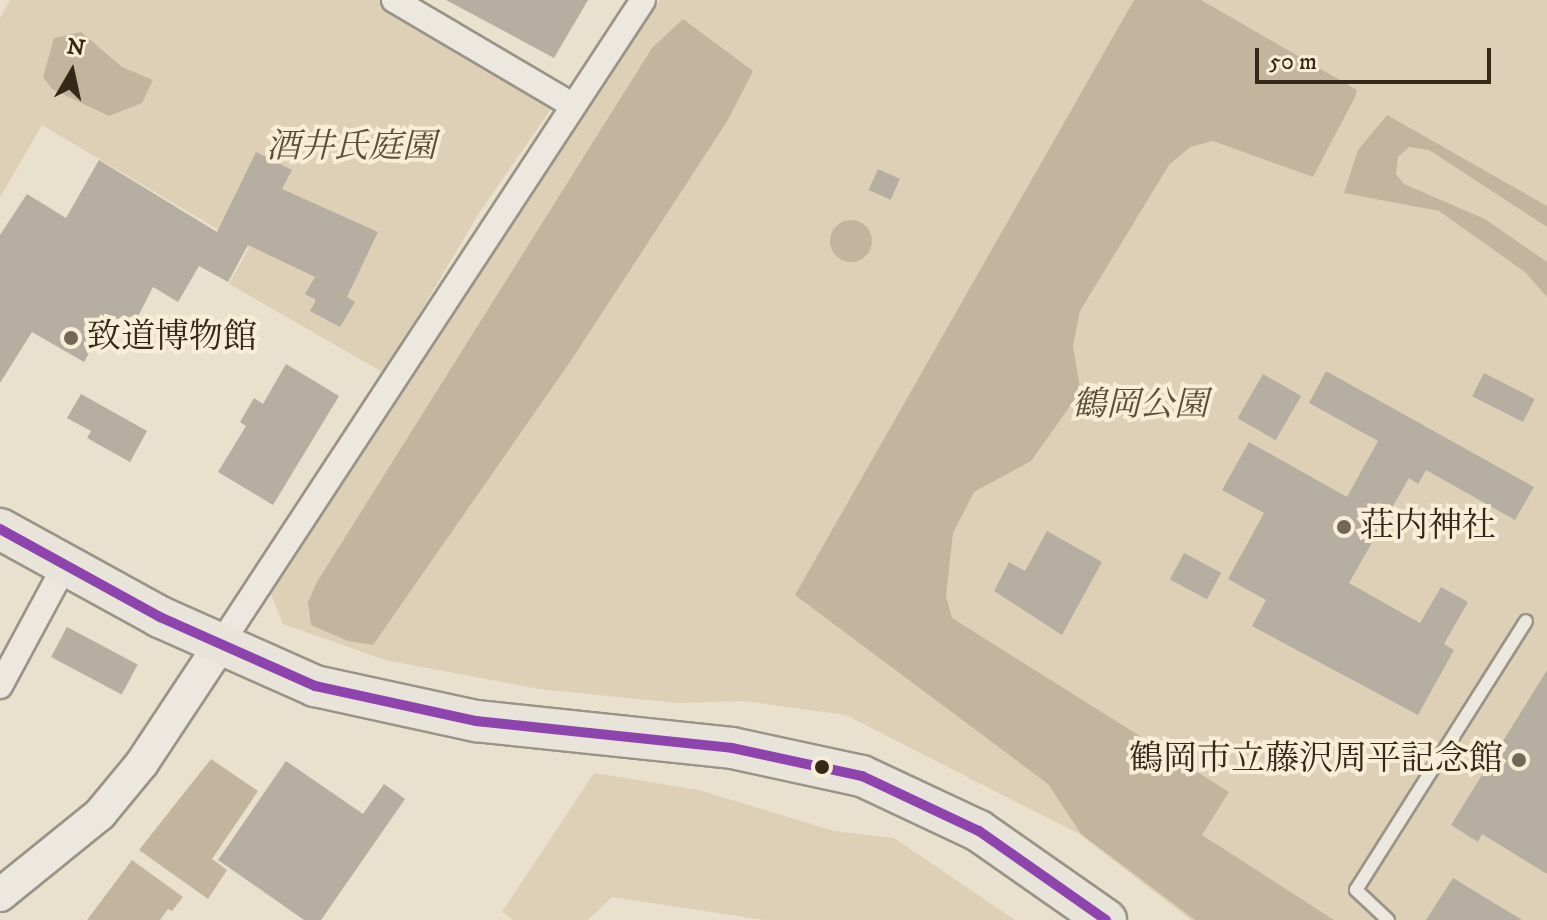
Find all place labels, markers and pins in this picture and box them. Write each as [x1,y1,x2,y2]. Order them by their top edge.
place label: 致道博物館 [87,318,257,358]
marker: 致道博物館 [62,329,80,347]
place label: 荘内神社 [1360,507,1496,547]
marker: 荘内神社 [1335,518,1353,536]
place label: 鶴岡市立藤沢周平記念館 [1129,740,1503,780]
marker: 鶴岡市立藤沢周平記念館 [1510,751,1528,769]
unlabelled marker [814,759,830,775]

